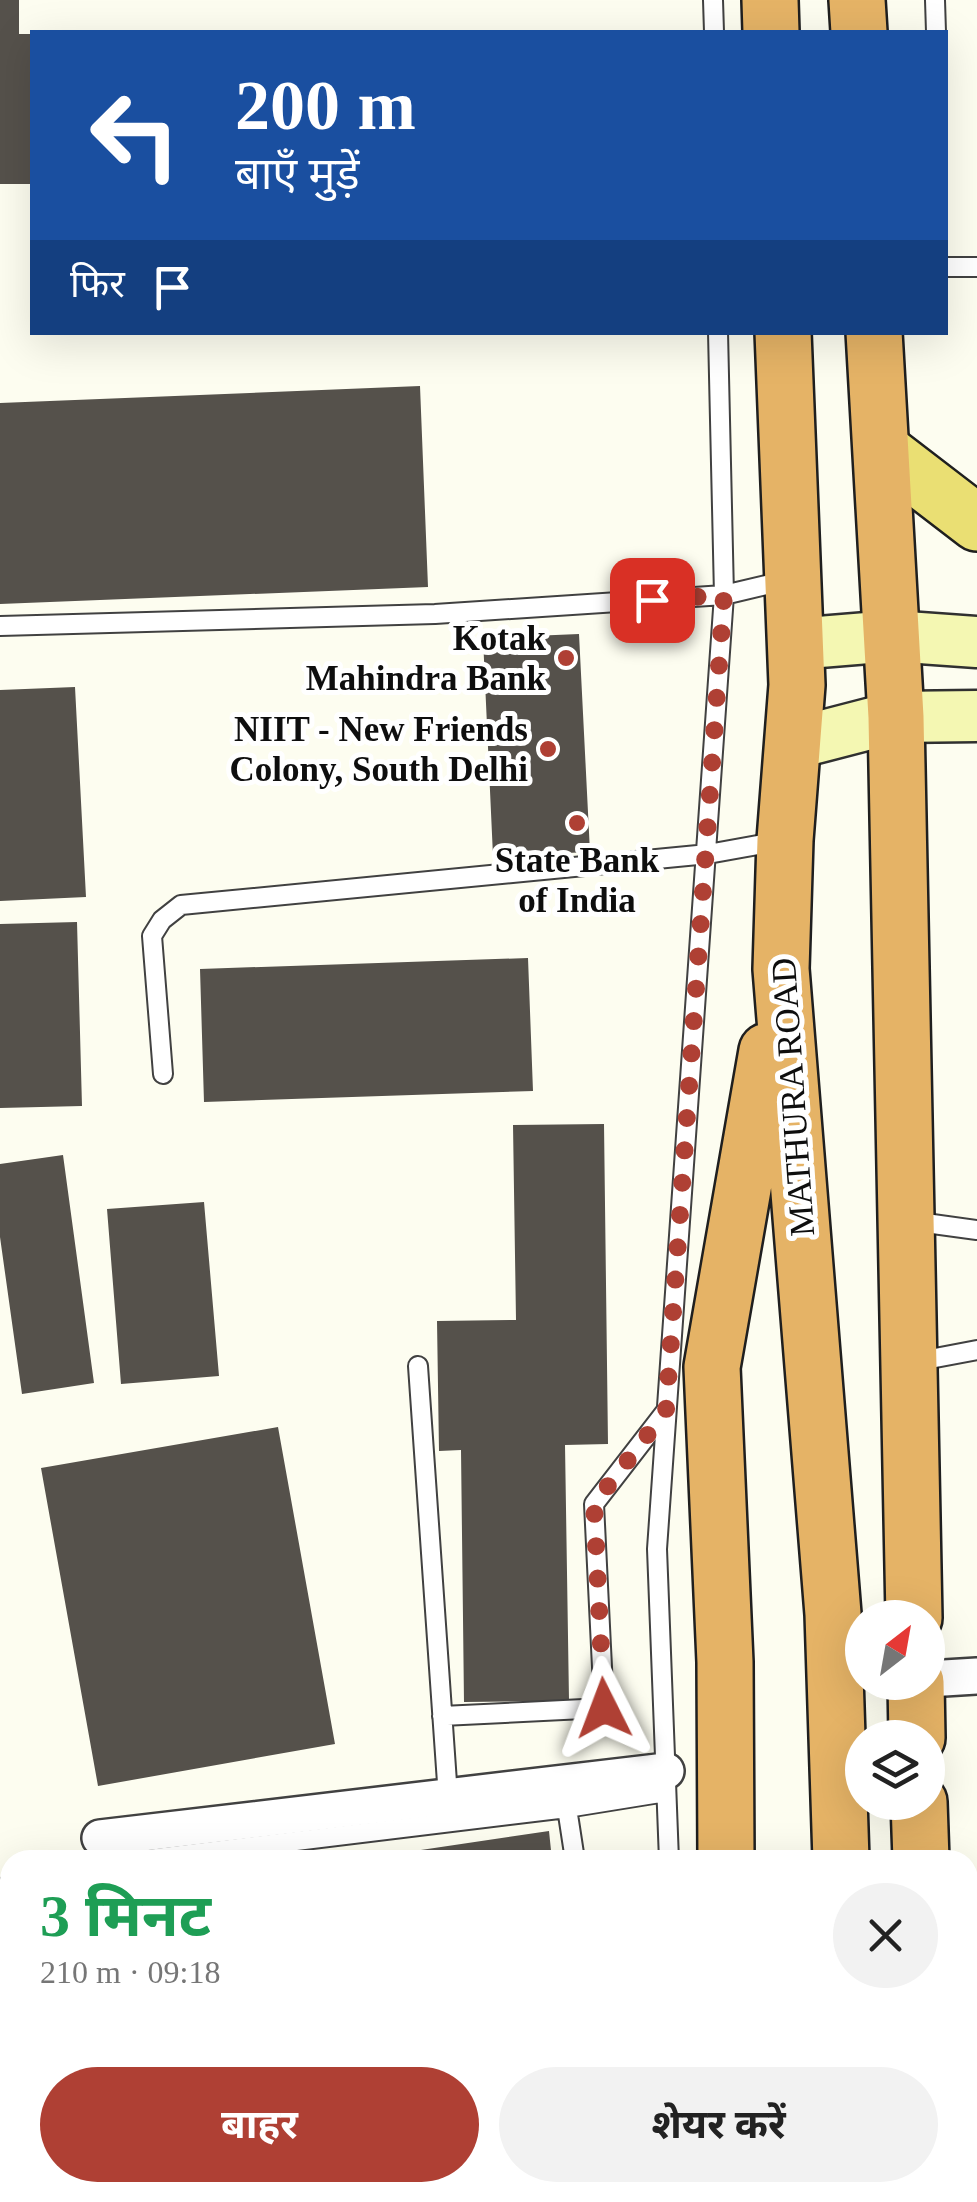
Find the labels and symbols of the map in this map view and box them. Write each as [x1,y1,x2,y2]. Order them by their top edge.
pin [610,558,695,643]
place label: Kotak Mahindra Bank [306,619,547,698]
marker: Kotak Mahindra Bank [555,647,577,669]
place label: NIIT - New Friends Colony, South Delhi [229,710,528,789]
marker: NIIT - New Friends Colony, South Delhi [537,738,559,760]
marker: State Bank of India [566,812,588,834]
place label: State Bank of India [495,841,660,920]
street label: MATHURA ROAD [764,956,822,1238]
north arrow [845,1600,945,1700]
position arrow [552,1656,656,1760]

